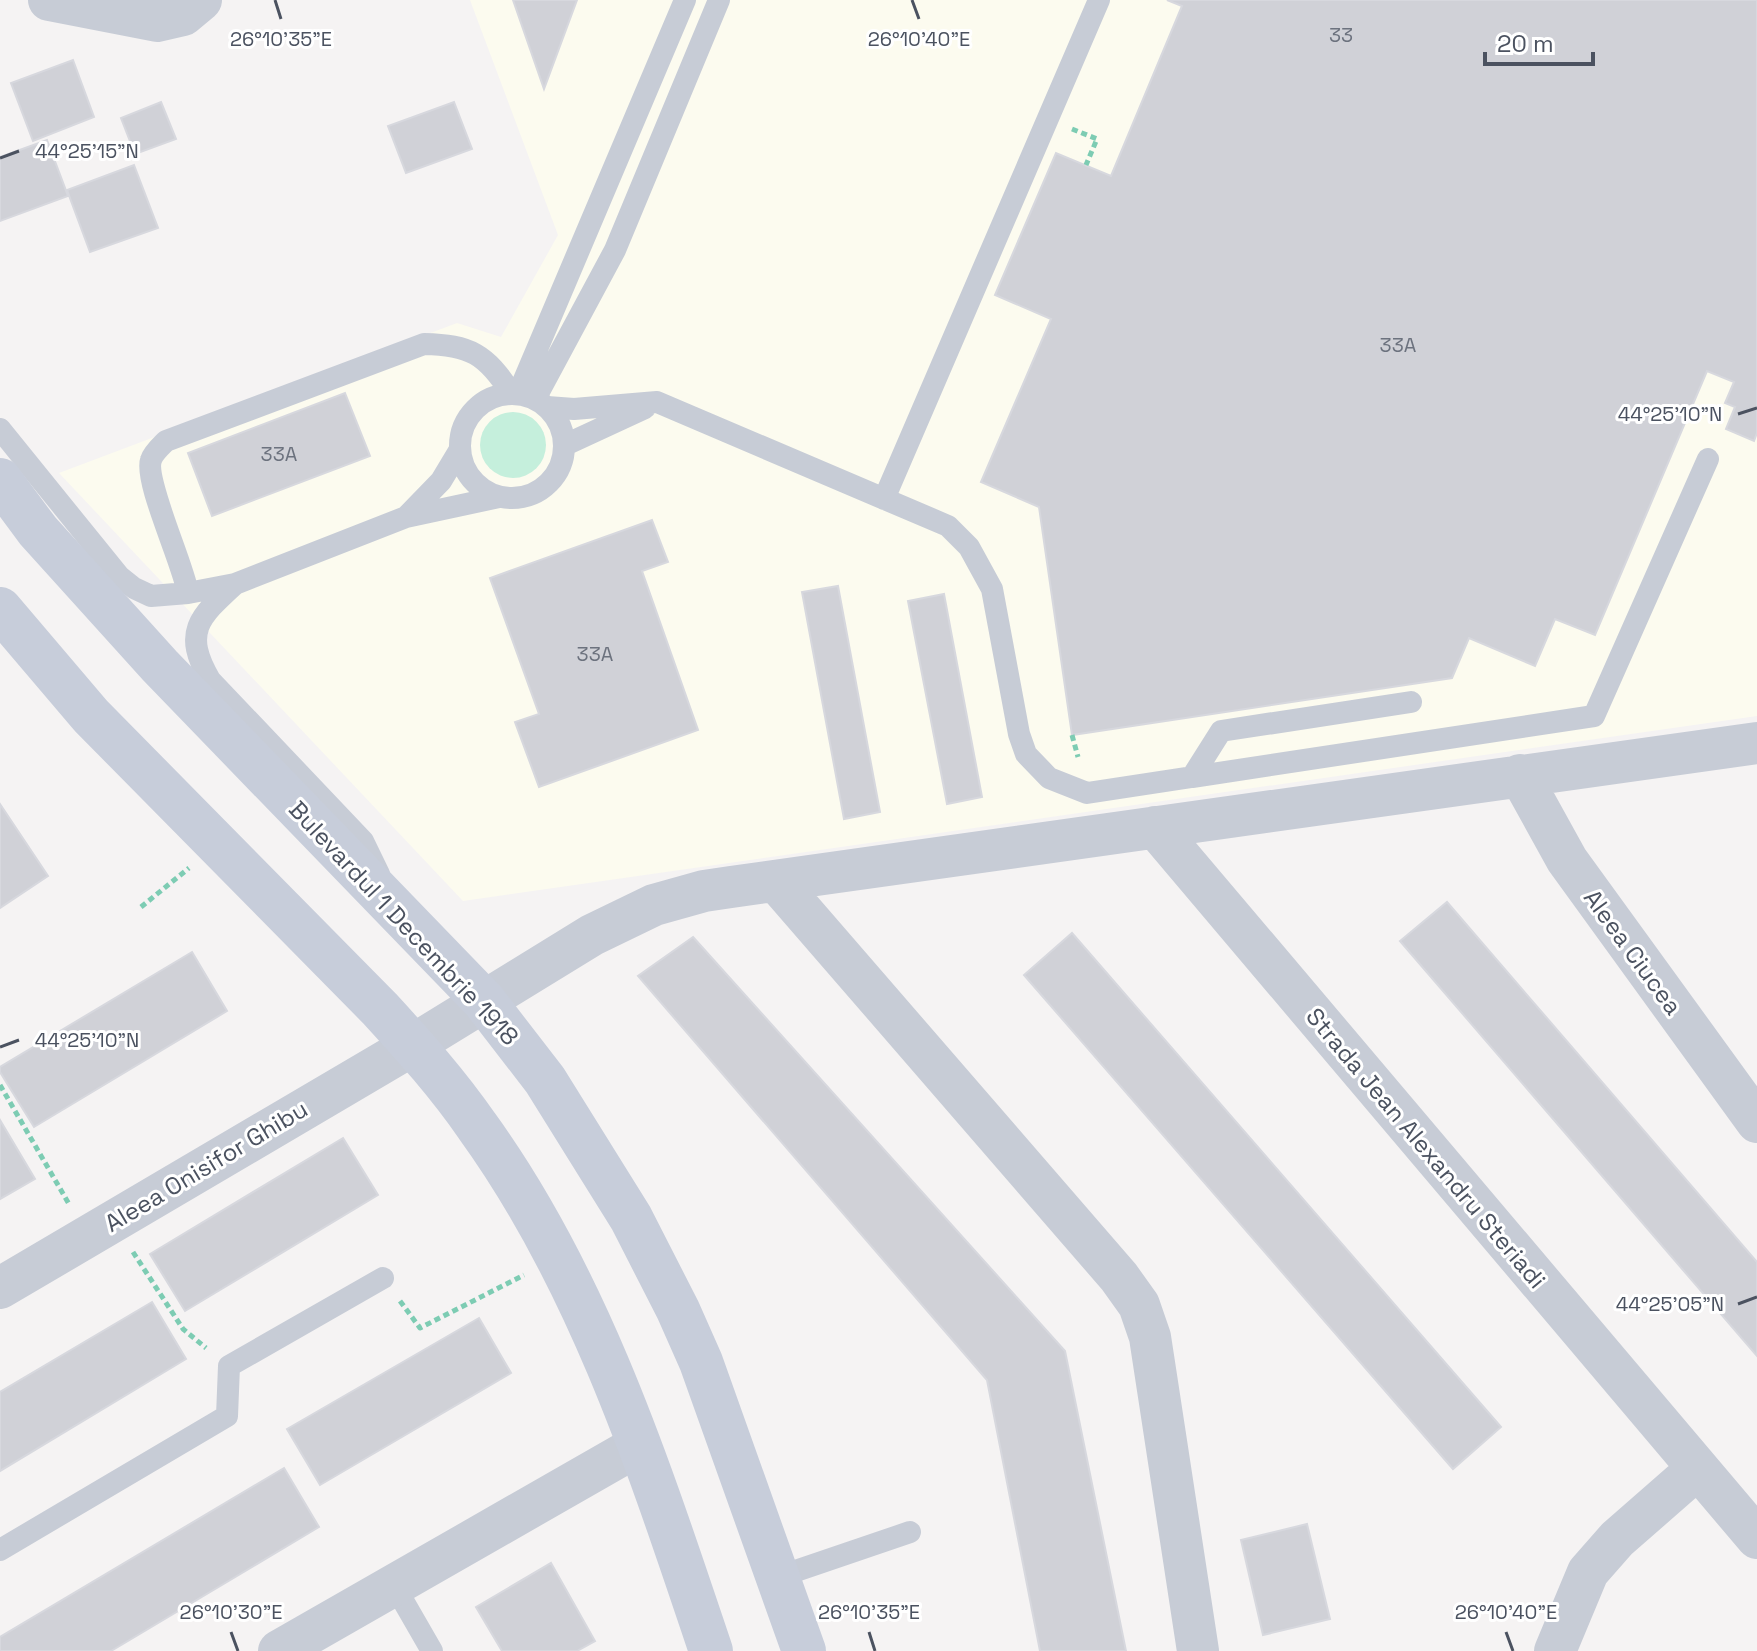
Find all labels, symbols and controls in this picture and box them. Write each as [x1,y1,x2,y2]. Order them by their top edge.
scale bar [1485,16,1593,66]
house number: 33 [1329,22,1353,48]
text: 26°10'35"E [230,26,332,52]
text: 26°10'40"E [868,26,970,52]
text: 20 m [1497,28,1554,59]
text: 44°25'15"N [35,138,139,164]
house number: 33A [1380,332,1417,358]
text: 44°25'10"N [1618,401,1722,427]
house number: 33A [261,441,298,467]
house number: 33A [577,641,614,667]
street label: Bulevardul 1 Decembrie 1918 [282,794,526,1052]
street label: Aleea Ciucea [1577,883,1689,1021]
street label: Strada Jean Alexandru Steriadi [1299,1001,1553,1295]
text: 44°25'10"N [35,1027,139,1053]
street label: Aleea Onisifor Ghibu [99,1093,313,1239]
text: 44°25'05"N [1616,1291,1724,1317]
text: 26°10'30"E [180,1599,282,1625]
text: 26°10'35"E [818,1599,920,1625]
text: 26°10'40"E [1455,1599,1557,1625]

